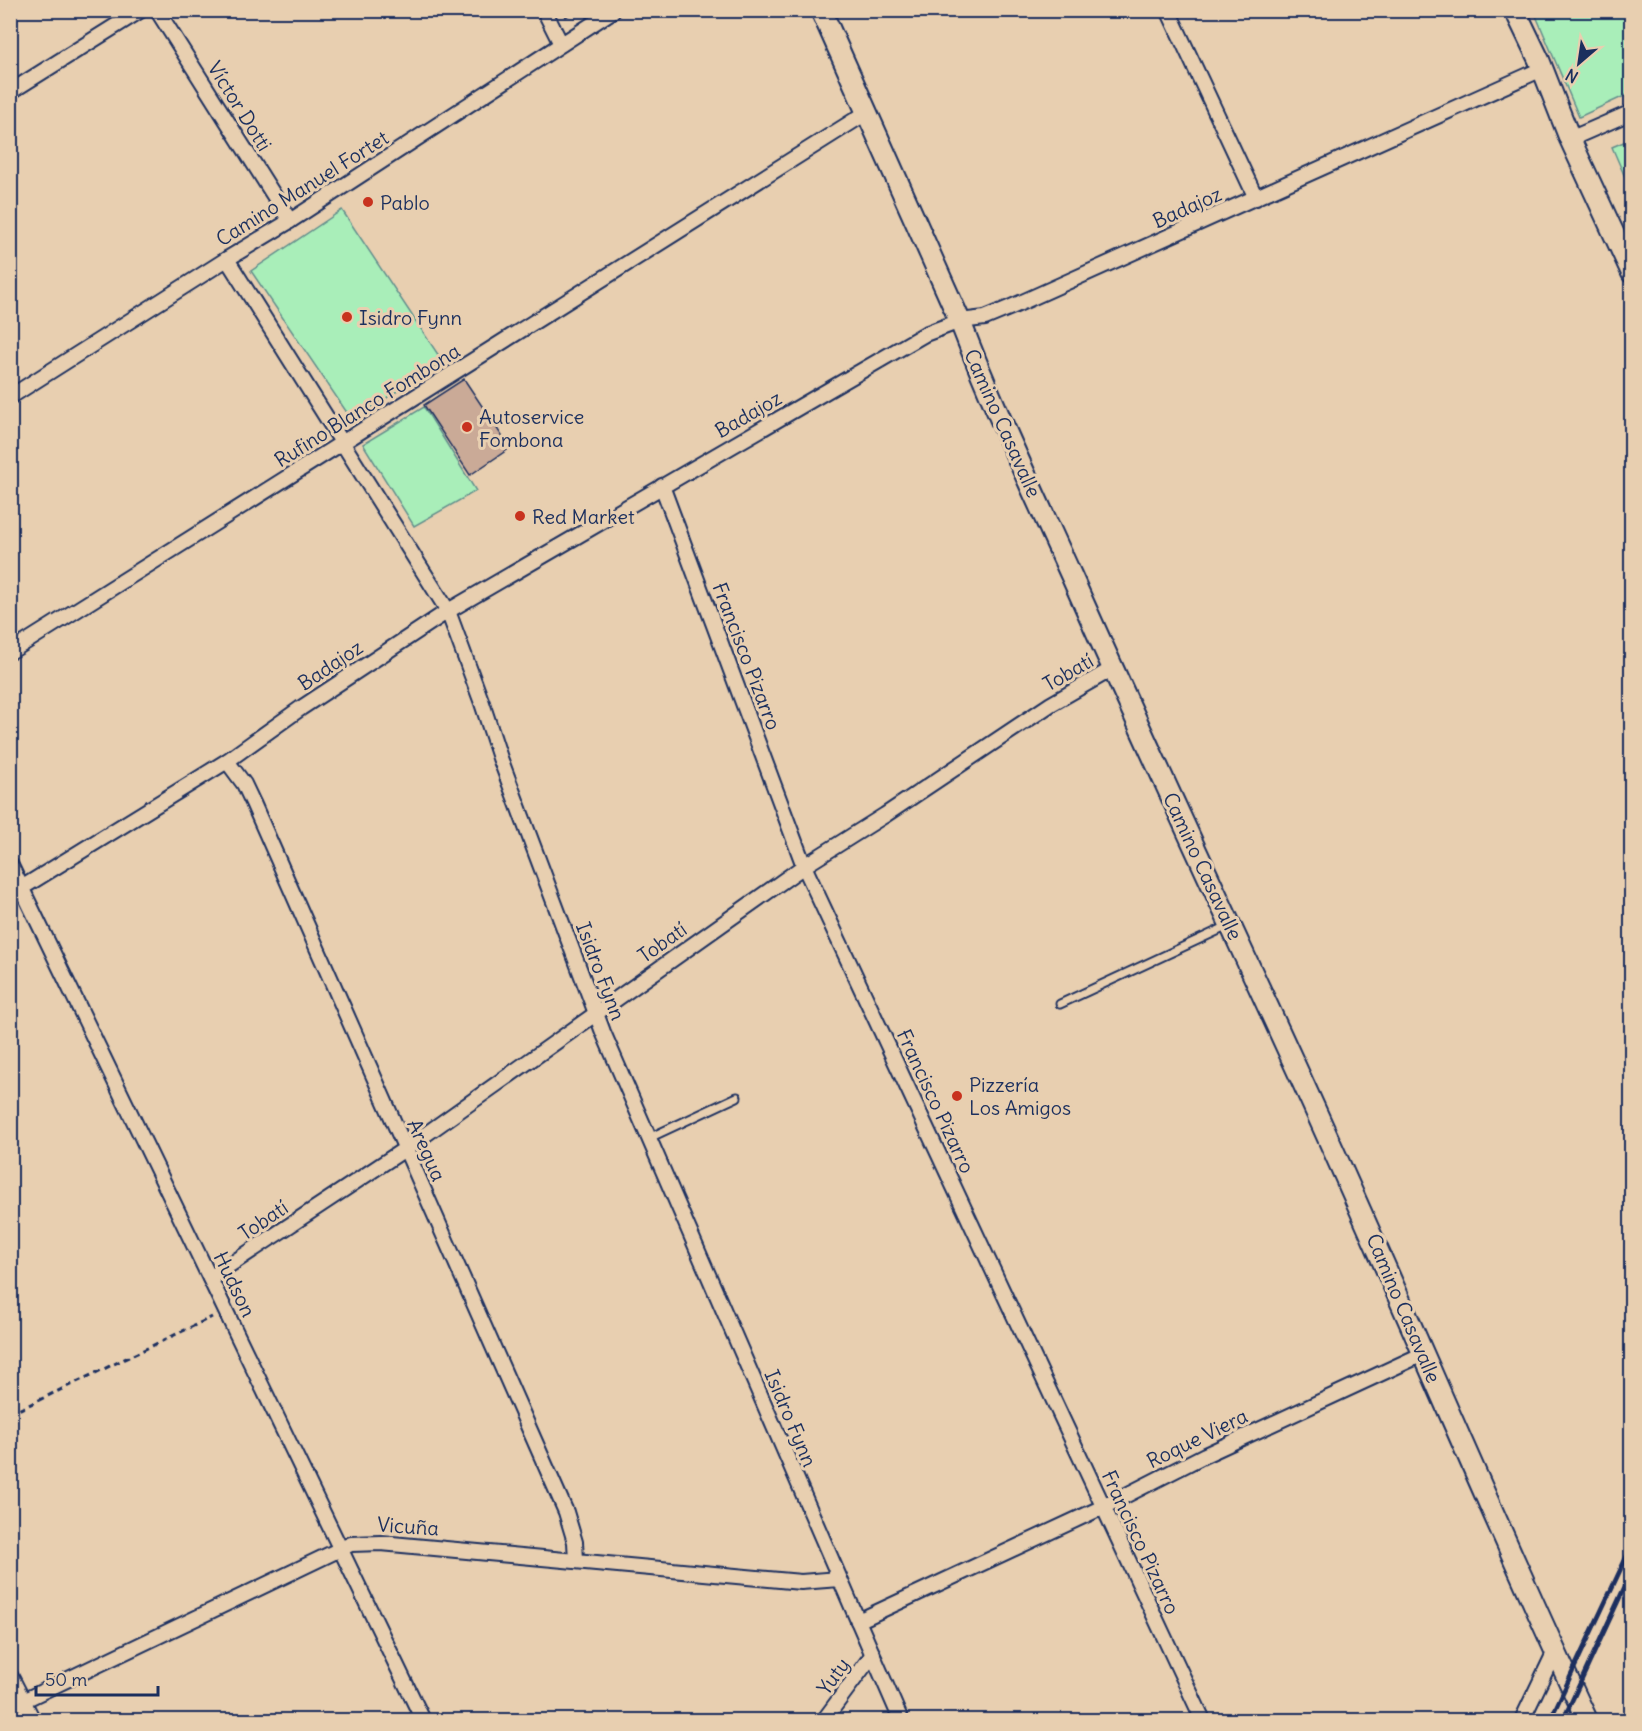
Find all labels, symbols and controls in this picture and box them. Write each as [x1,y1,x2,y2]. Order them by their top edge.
north arrow [1549,33,1609,93]
street label: Víctor Dotti [203,56,277,156]
text: N [1562,65,1581,88]
street label: Camino Manuel Fortet [211,125,393,251]
street label: Badajoz [1149,181,1225,233]
place label: Pablo [380,190,430,215]
marker: Pablo [361,195,375,209]
place label: Isidro Fynn [359,305,462,330]
marker: Isidro Fynn [340,310,354,324]
street label: Rufino Blanco Fombona [270,338,464,472]
street label: Camino Casavalle [959,345,1047,501]
street label: Badajoz [710,385,786,443]
place label: Autoservice Fombona [479,404,584,452]
marker: Autoservice Fombona [460,420,474,434]
place label: Red Market [532,504,635,529]
marker: Red Market [513,509,527,523]
street label: Francisco Pizarro [707,579,787,733]
street label: Badajoz [293,634,367,696]
street label: Tobatí [1038,648,1098,696]
street label: Camino Casavalle [1158,788,1248,944]
street label: Tobatí [633,916,691,968]
street label: Isidro Fynn [571,918,631,1024]
street label: Francisco Pizarro [892,1025,980,1177]
place label: Pizzería Los Amigos [969,1072,1071,1120]
marker: Pizzería Los Amigos [950,1089,964,1103]
street label: Aregua [402,1115,452,1185]
street label: Tobatí [234,1195,292,1245]
street label: Camino Casavalle [1361,1230,1447,1386]
street label: Hudson [209,1247,261,1321]
street label: Isidro Fynn [759,1366,823,1470]
street label: Roque Viera [1142,1403,1252,1473]
street label: Francisco Pizarro [1097,1466,1185,1618]
street label: Vicuña [376,1511,440,1541]
street label: Yuty [811,1653,855,1699]
scale bar [36,1659,158,1697]
text: 50 m [45,1668,87,1691]

